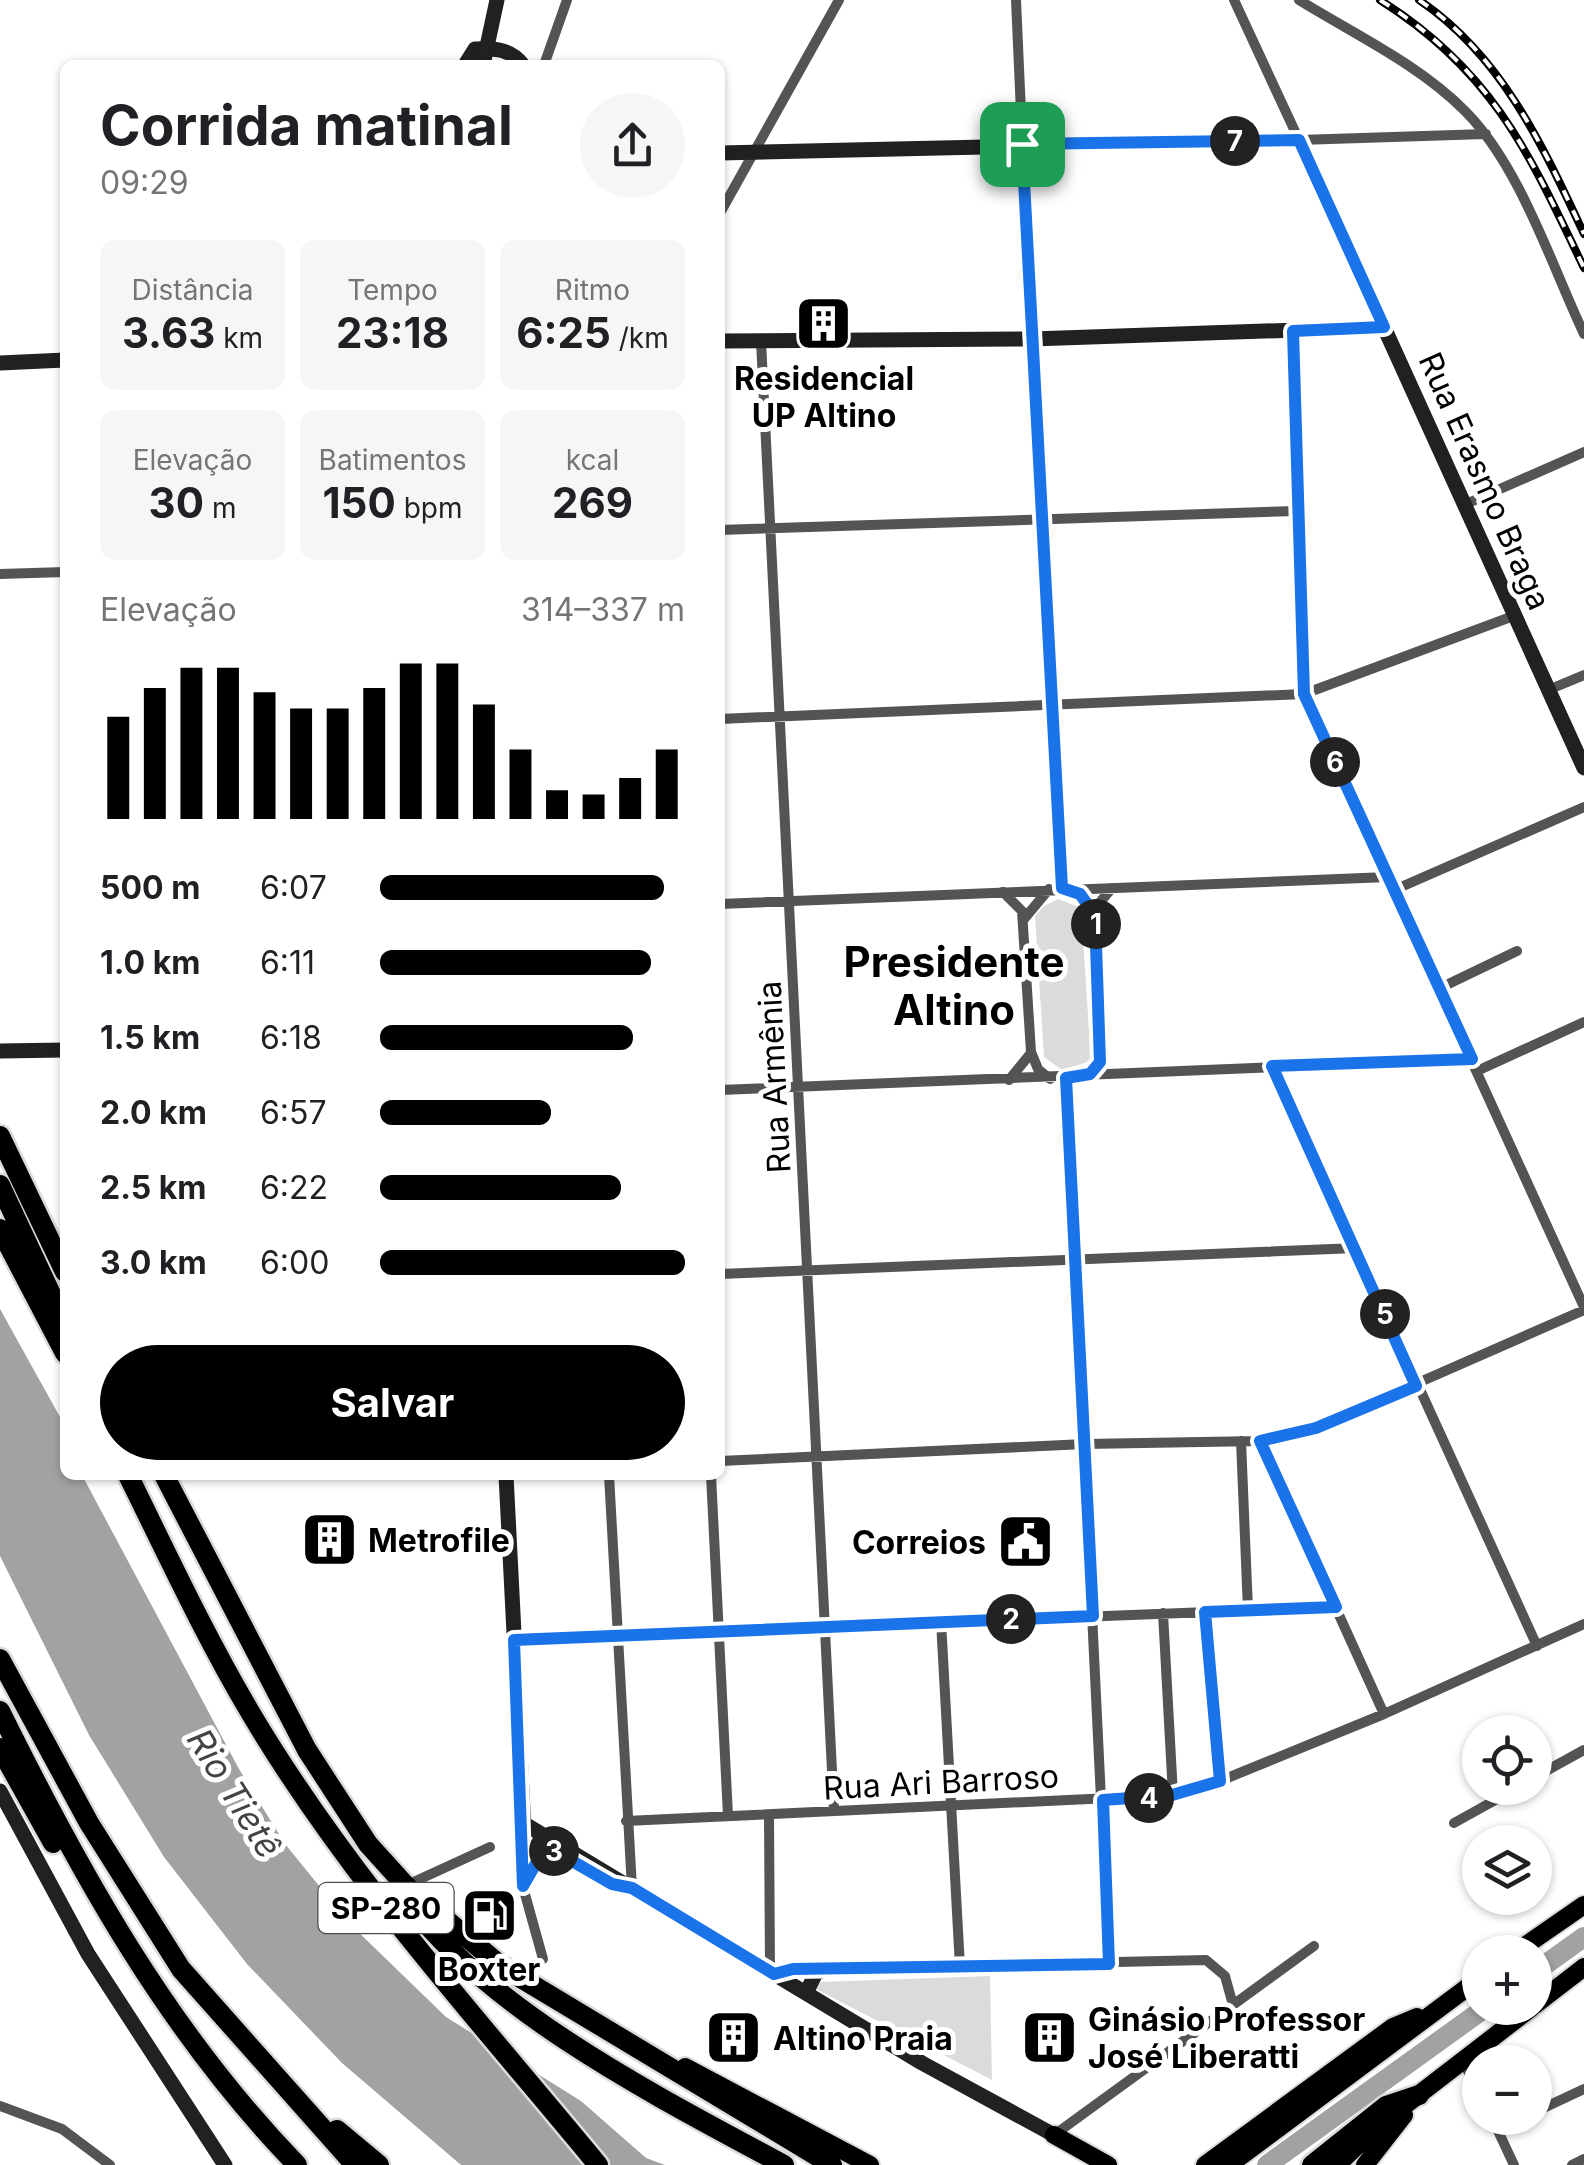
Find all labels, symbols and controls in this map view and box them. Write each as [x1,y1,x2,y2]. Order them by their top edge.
text: Corrida matinal [100,92,513,158]
button: share [580,93,685,198]
pin [980,102,1065,187]
pin: 7 [1210,116,1260,166]
icon: arrive [995,117,1050,172]
text: 7 [1227,124,1243,158]
text: 09:29 [100,163,189,202]
text: Distância [132,273,253,307]
text: Tempo [347,273,438,307]
text: Ritmo [555,273,630,307]
building icon: Residencial UP Altino [794,294,854,354]
text: 3.63 [122,307,215,358]
text: 23:18 [336,307,449,358]
text: 6:25 [516,307,611,358]
text: km [215,321,263,355]
text: /km [611,321,669,355]
street label: Rua Erasmo Braga [1411,346,1559,616]
place label: Residencial UP Altino [734,359,914,435]
text: Elevação [133,443,252,477]
text: Batimentos [319,443,466,477]
text: kcal [566,443,619,477]
text: 30 [149,477,204,528]
text: 150 [323,477,396,528]
text: 269 [552,477,633,528]
text: m [204,491,236,525]
text: bpm [396,491,462,525]
text: Elevação [100,590,237,629]
text: 314–337 m [521,590,685,629]
pin: 6 [1310,737,1360,787]
text: 6 [1326,745,1344,779]
text: 500 m [100,868,200,907]
text: 6:07 [260,868,327,907]
pin: 1 [1071,899,1121,949]
text: 1 [1090,907,1102,941]
district label: Presidente Altino [844,936,1064,1035]
text: 1.0 km [100,943,200,982]
text: 6:11 [260,943,315,982]
street label: Rua Armênia [749,980,799,1174]
text: 1.5 km [100,1018,200,1057]
text: 6:18 [260,1018,322,1057]
text: 2.0 km [100,1093,207,1132]
text: 6:57 [260,1093,327,1132]
text: 2.5 km [100,1168,206,1207]
text: 6:22 [260,1168,328,1207]
text: 3.0 km [100,1243,207,1282]
text: 6:00 [260,1243,329,1282]
pin: 5 [1360,1289,1410,1339]
text: 5 [1376,1297,1394,1331]
button: Salvar [100,1345,685,1460]
building icon: Metrofile [299,1510,359,1570]
public building icon: Correios [995,1512,1055,1572]
place label: Metrofile [368,1521,510,1560]
place label: Correios [852,1523,986,1562]
pin: 2 [986,1594,1036,1644]
text: 2 [1002,1602,1020,1636]
map controls [1462,1715,1552,2135]
button: locate [1462,1715,1552,1805]
water label: Rio Tietê [179,1721,291,1865]
street label: Rua Ari Barroso [822,1756,1060,1808]
pin: 4 [1124,1773,1174,1823]
text: 4 [1140,1781,1158,1815]
button: layers [1462,1825,1552,1915]
pin: 3 [529,1826,579,1876]
text: 3 [545,1834,563,1868]
road number: SP-280 [318,1883,454,1933]
fuel station icon: Boxter [459,1885,519,1945]
button: + [1462,1935,1552,2025]
place label: Boxter [438,1950,540,1989]
place label: Ginásio Professor José Liberatti [1088,2000,1365,2076]
building icon: Ginásio Professor José Liberatti [1019,2007,1079,2067]
building icon: Altino Praia [704,2008,764,2068]
place label: Altino Praia [773,2019,953,2058]
button: − [1462,2045,1552,2135]

